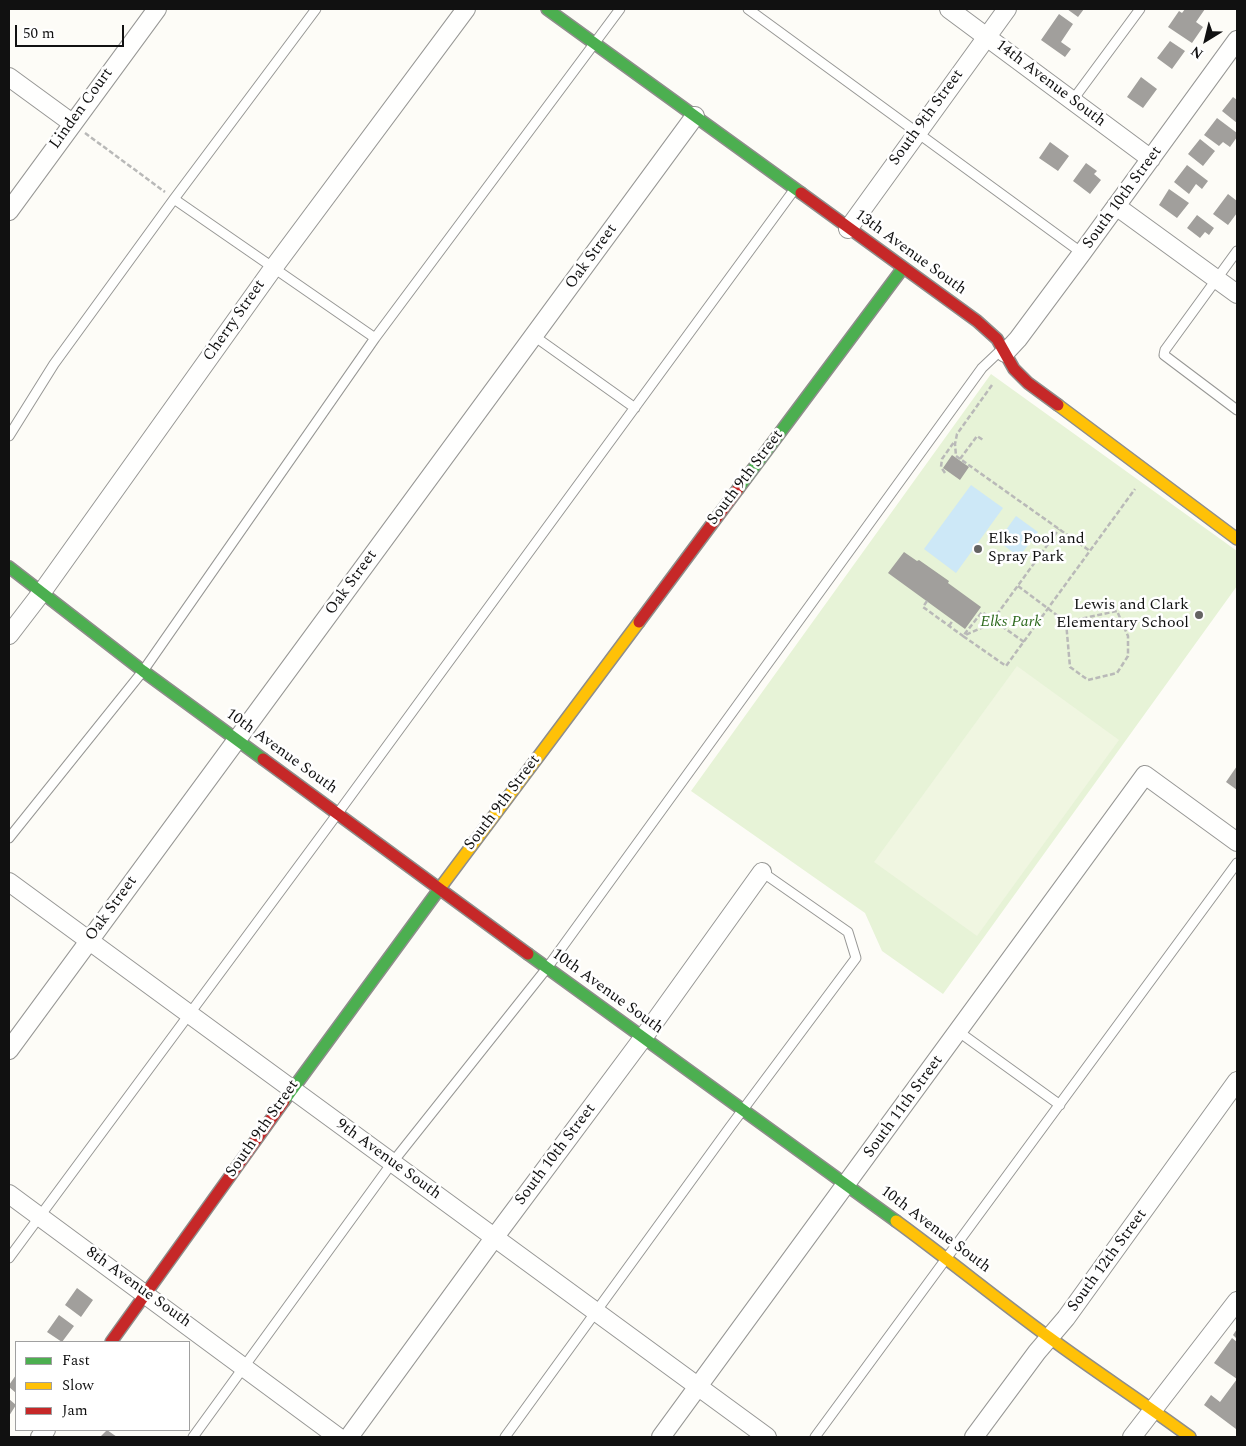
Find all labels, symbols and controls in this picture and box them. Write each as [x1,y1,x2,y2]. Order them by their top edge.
scale bar [18,15,126,47]
north arrow [1181,15,1231,65]
text: 50 m [23,22,55,45]
street label: 14th Avenue South [991,36,1109,132]
text: N [1186,41,1208,64]
street label: Linden Court [46,65,118,153]
street label: South 9th Street [886,66,968,170]
street label: South 10th Street [1079,143,1167,253]
street label: 13th Avenue South [850,206,970,300]
street label: Oak Street [562,221,622,293]
street label: Cherry Street [200,277,270,365]
street label: South 9th Street [704,427,788,529]
place label: Elks Pool and Spray Park [988,530,1085,568]
marker: Elks Pool and Spray Park [972,543,984,555]
street label: Oak Street [322,547,382,619]
place label: Lewis and Clark Elementary School [1056,596,1189,634]
marker: Lewis and Clark Elementary School [1193,609,1205,621]
park label: Elks Park [980,613,1042,633]
street label: 10th Avenue South [221,705,341,799]
street label: South 9th Street [461,752,545,854]
street label: Oak Street [82,873,142,945]
street label: 10th Avenue South [547,945,667,1039]
street label: South 11th Street [860,1052,948,1162]
street label: South 9th Street [222,1077,304,1181]
street label: South 10th Street [512,1100,600,1210]
street label: 9th Avenue South [332,1115,444,1205]
street label: 10th Avenue South [876,1182,994,1278]
street label: South 12th Street [1064,1206,1152,1316]
street label: 8th Avenue South [82,1243,194,1333]
legend [15,1341,190,1431]
text: Fast [62,1349,90,1372]
text: Slow [62,1374,94,1397]
text: Jam [62,1399,88,1422]

